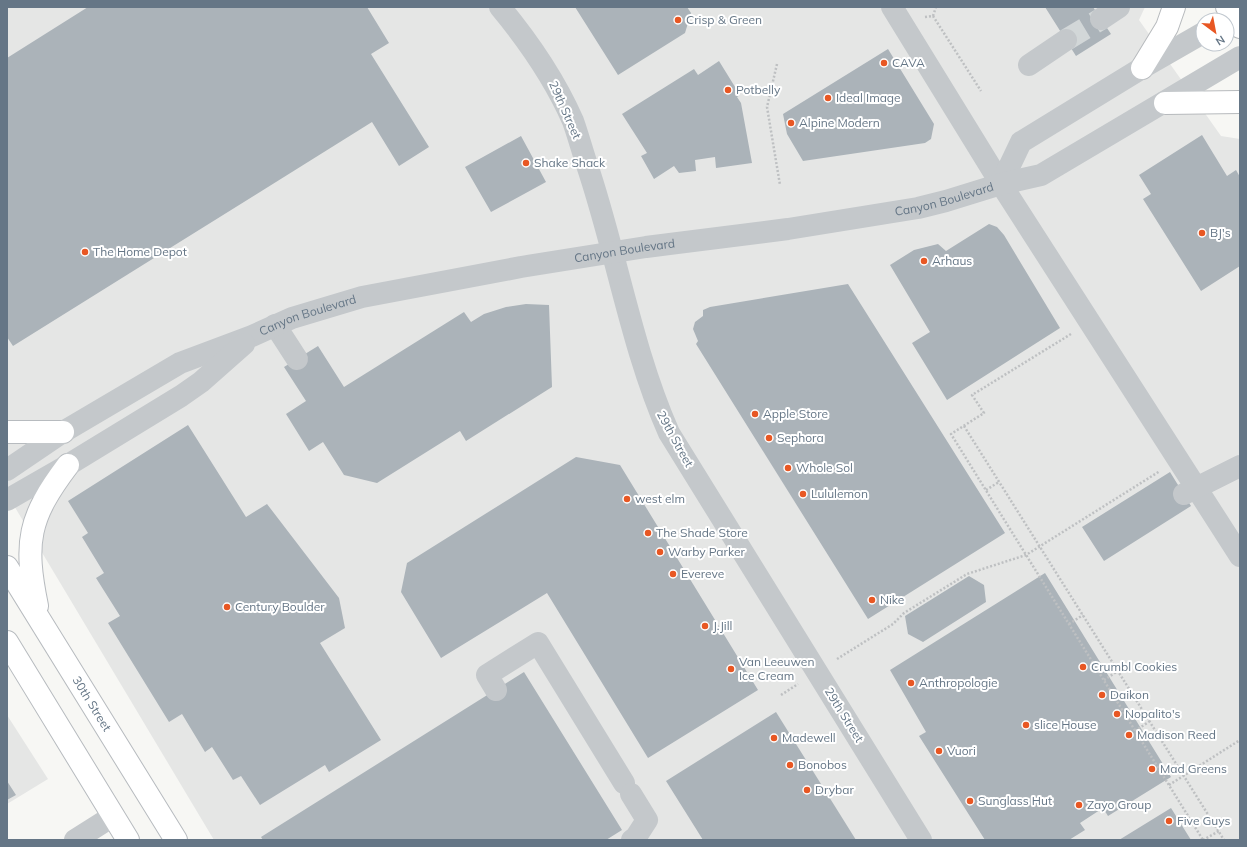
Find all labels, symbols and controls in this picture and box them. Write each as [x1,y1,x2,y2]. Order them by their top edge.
place label: Crisp & Green [686,12,762,27]
north arrow [1195,12,1235,52]
marker: Crisp & Green [673,15,683,25]
text: N [1213,32,1228,49]
place label: CAVA [892,55,925,70]
marker: CAVA [879,58,889,68]
street label: 29th Street [546,78,585,141]
place label: Potbelly [736,82,781,97]
marker: Potbelly [723,85,733,95]
place label: Ideal Image [836,90,901,105]
marker: Ideal Image [823,93,833,103]
place label: Alpine Modern [799,115,880,130]
marker: Alpine Modern [786,118,796,128]
place label: Shake Shack [534,155,606,170]
marker: Shake Shack [521,158,531,168]
street label: Canyon Boulevard [894,179,995,219]
place label: BJ's [1210,225,1231,240]
marker: BJ's [1197,228,1207,238]
street label: Canyon Boulevard [573,235,676,265]
place label: The Home Depot [93,244,187,259]
marker: The Home Depot [80,247,90,257]
place label: Arhaus [932,253,972,268]
marker: Arhaus [919,256,929,266]
street label: Canyon Boulevard [257,291,358,339]
place label: Apple Store [763,406,828,421]
street label: 29th Street [654,408,697,469]
marker: Apple Store [750,409,760,419]
place label: Sephora [777,430,824,445]
marker: Sephora [764,433,774,443]
place label: Whole Sol [796,460,853,475]
marker: Whole Sol [783,463,793,473]
place label: Lululemon [811,486,868,501]
marker: Lululemon [798,489,808,499]
place label: west elm [635,491,685,506]
marker: west elm [622,494,632,504]
place label: The Shade Store [656,525,748,540]
marker: The Shade Store [643,528,653,538]
place label: Warby Parker [668,544,745,559]
marker: Warby Parker [655,547,665,557]
place label: Evereve [681,566,724,581]
marker: Evereve [668,569,678,579]
place label: Nike [880,592,904,607]
marker: Nike [867,595,877,605]
place label: Century Boulder [235,599,325,614]
marker: Century Boulder [222,602,232,612]
place label: J.Jill [713,618,732,633]
marker: J.Jill [700,621,710,631]
place label: Van Leeuwen Ice Cream [739,654,814,683]
place label: Crumbl Cookies [1091,659,1177,674]
marker: Crumbl Cookies [1078,662,1088,672]
marker: Van Leeuwen Ice Cream [726,664,736,674]
street label: 30th Street [69,673,115,734]
place label: Anthropologie [919,675,998,690]
marker: Anthropologie [906,678,916,688]
street label: 29th Street [822,684,867,745]
place label: Daikon [1110,687,1149,702]
marker: Daikon [1097,690,1107,700]
place label: Nopalito's [1125,706,1181,721]
marker: Nopalito's [1112,709,1122,719]
place label: slice House [1034,717,1097,732]
marker: slice House [1021,720,1031,730]
place label: Madison Reed [1137,727,1216,742]
place label: Madewell [782,730,836,745]
marker: Madison Reed [1124,730,1134,740]
marker: Madewell [769,733,779,743]
place label: Vuori [947,743,976,758]
marker: Vuori [934,746,944,756]
place label: Bonobos [798,757,847,772]
marker: Bonobos [785,760,795,770]
place label: Mad Greens [1160,761,1227,776]
marker: Mad Greens [1147,764,1157,774]
place label: Drybar [815,782,854,797]
marker: Drybar [802,785,812,795]
place label: Sunglass Hut [978,793,1052,808]
marker: Sunglass Hut [965,796,975,806]
place label: Zayo Group [1087,797,1151,812]
marker: Zayo Group [1074,800,1084,810]
place label: Five Guys [1177,813,1230,828]
marker: Five Guys [1164,816,1174,826]

